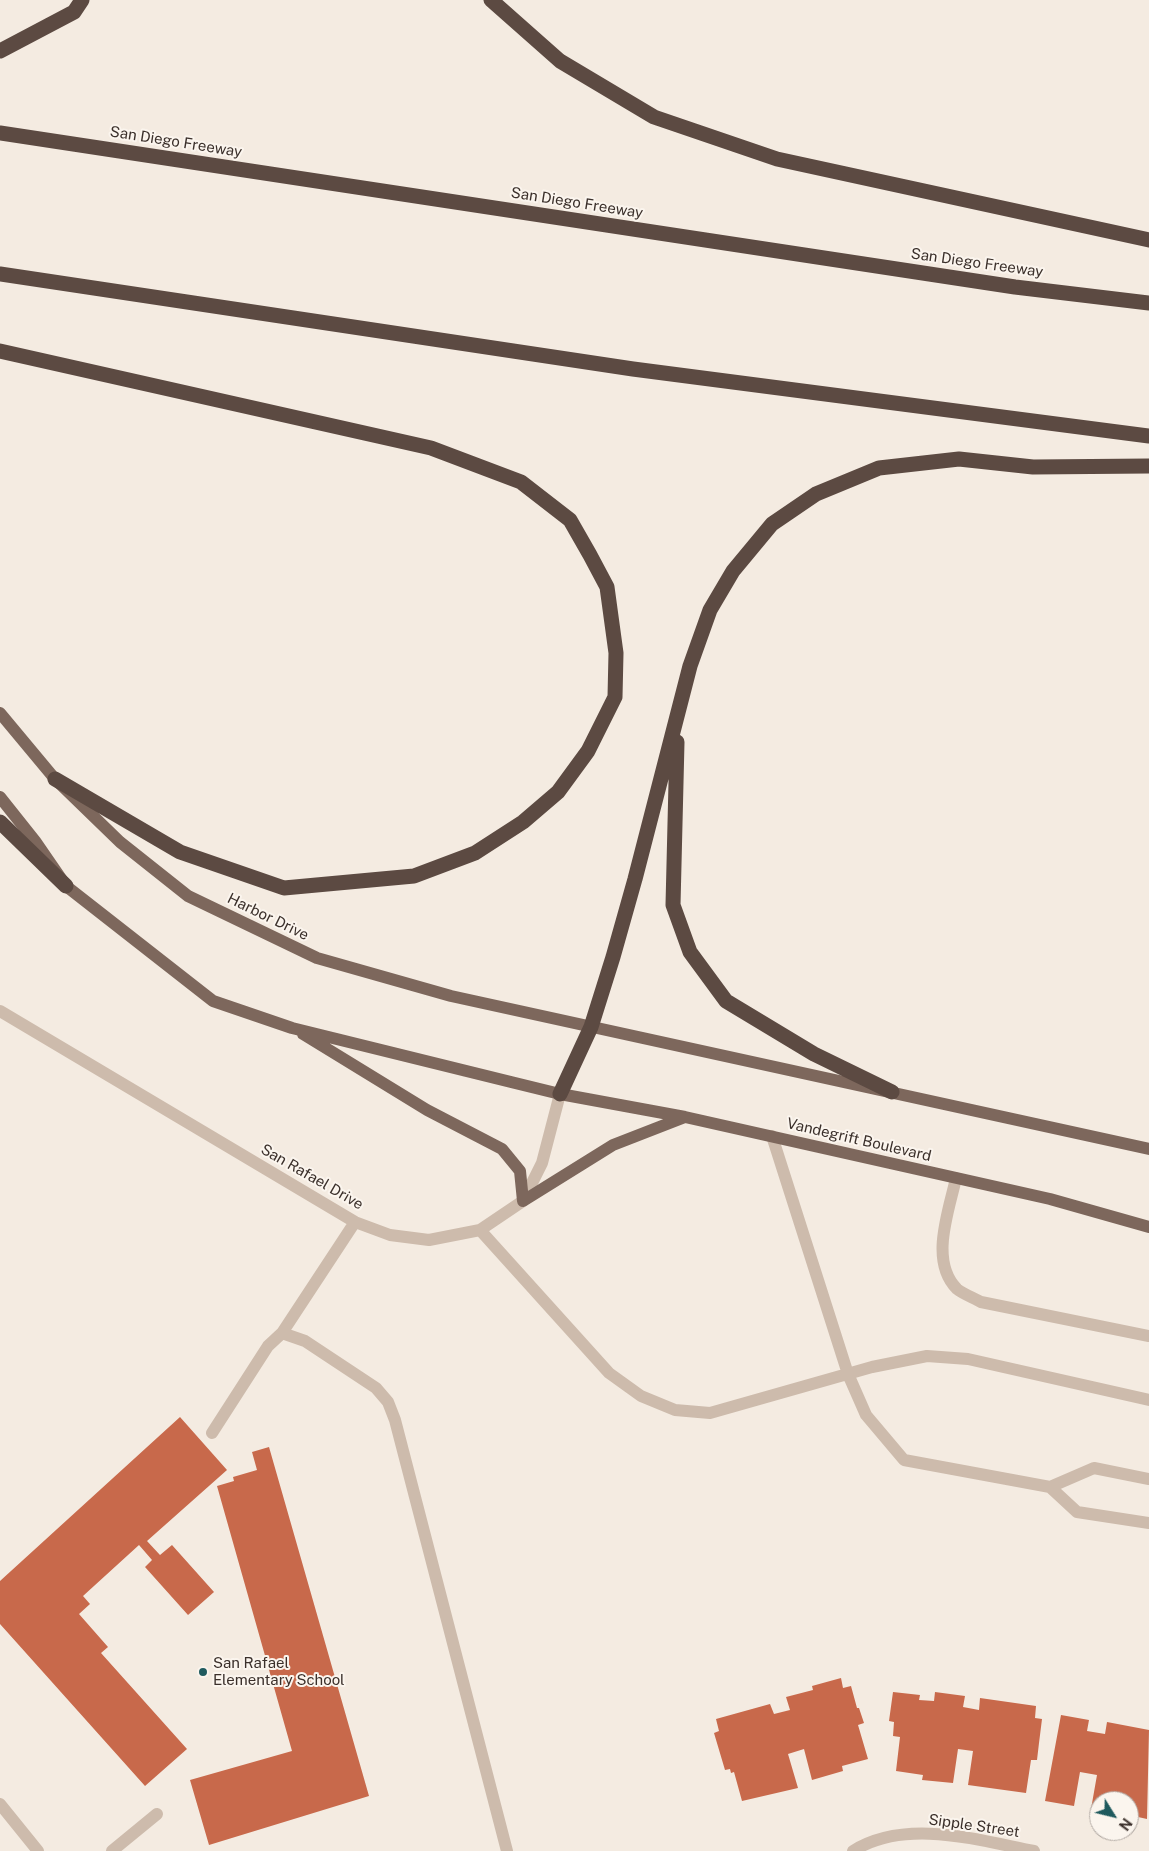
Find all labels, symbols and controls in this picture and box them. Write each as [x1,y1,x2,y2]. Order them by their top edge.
street label: San Diego Freeway [109,123,243,161]
street label: San Diego Freeway [510,184,644,222]
street label: San Diego Freeway [910,245,1044,281]
street label: Harbor Drive [224,890,312,944]
street label: Vandegrift Boulevard [785,1115,933,1165]
street label: San Rafael Drive [257,1140,367,1214]
place label: San Rafael Elementary School [213,1654,345,1689]
marker: San Rafael Elementary School [197,1666,209,1678]
north arrow [1089,1791,1139,1841]
street label: Sipple Street [927,1811,1021,1841]
text: N [1116,1815,1135,1833]

